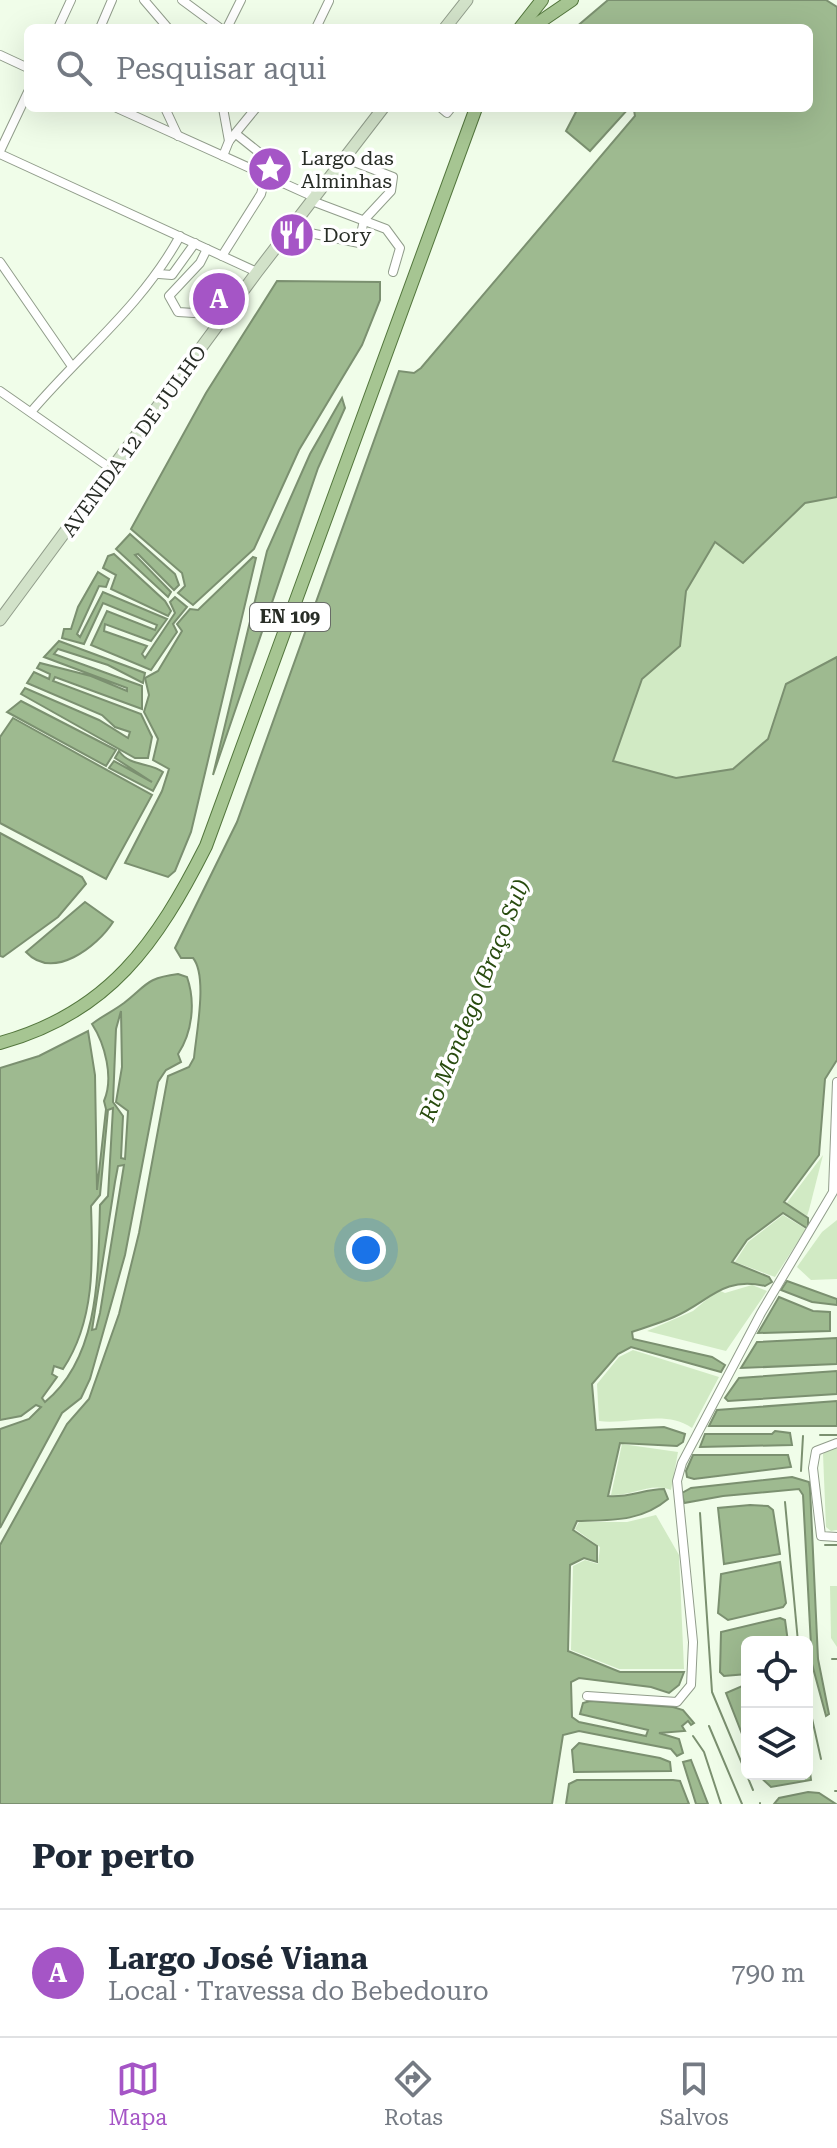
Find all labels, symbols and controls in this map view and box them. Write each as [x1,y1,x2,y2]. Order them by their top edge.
search box [24,24,813,112]
icon: search [52,46,96,90]
text: Pesquisar aqui [116,51,326,86]
place icon: Largo das Alminhas [246,145,294,193]
place label: Largo das Alminhas [301,146,394,193]
restaurant icon: Dory [268,211,316,259]
place label: Dory [323,223,371,247]
pin: A [193,269,245,329]
street label: AVENIDA 12 DE JULHO [57,341,211,541]
road number: EN 109 [250,603,330,631]
water label: Rio Mondego (Braço Sul) [414,875,535,1126]
your location [346,1230,386,1270]
map controls [741,1636,813,1780]
button: locate [741,1636,813,1708]
button: layers [741,1708,813,1780]
text: Por perto [32,1836,195,1876]
text: Largo José Viana [108,1941,368,1976]
text: A [49,1958,67,1988]
text: 790 m [731,1958,805,1988]
text: Local · Travessa do Bebedouro [108,1976,489,2006]
tab: Mapa [108,2057,167,2130]
tab: Rotas [384,2057,443,2130]
tab: Salvos [660,2057,729,2130]

